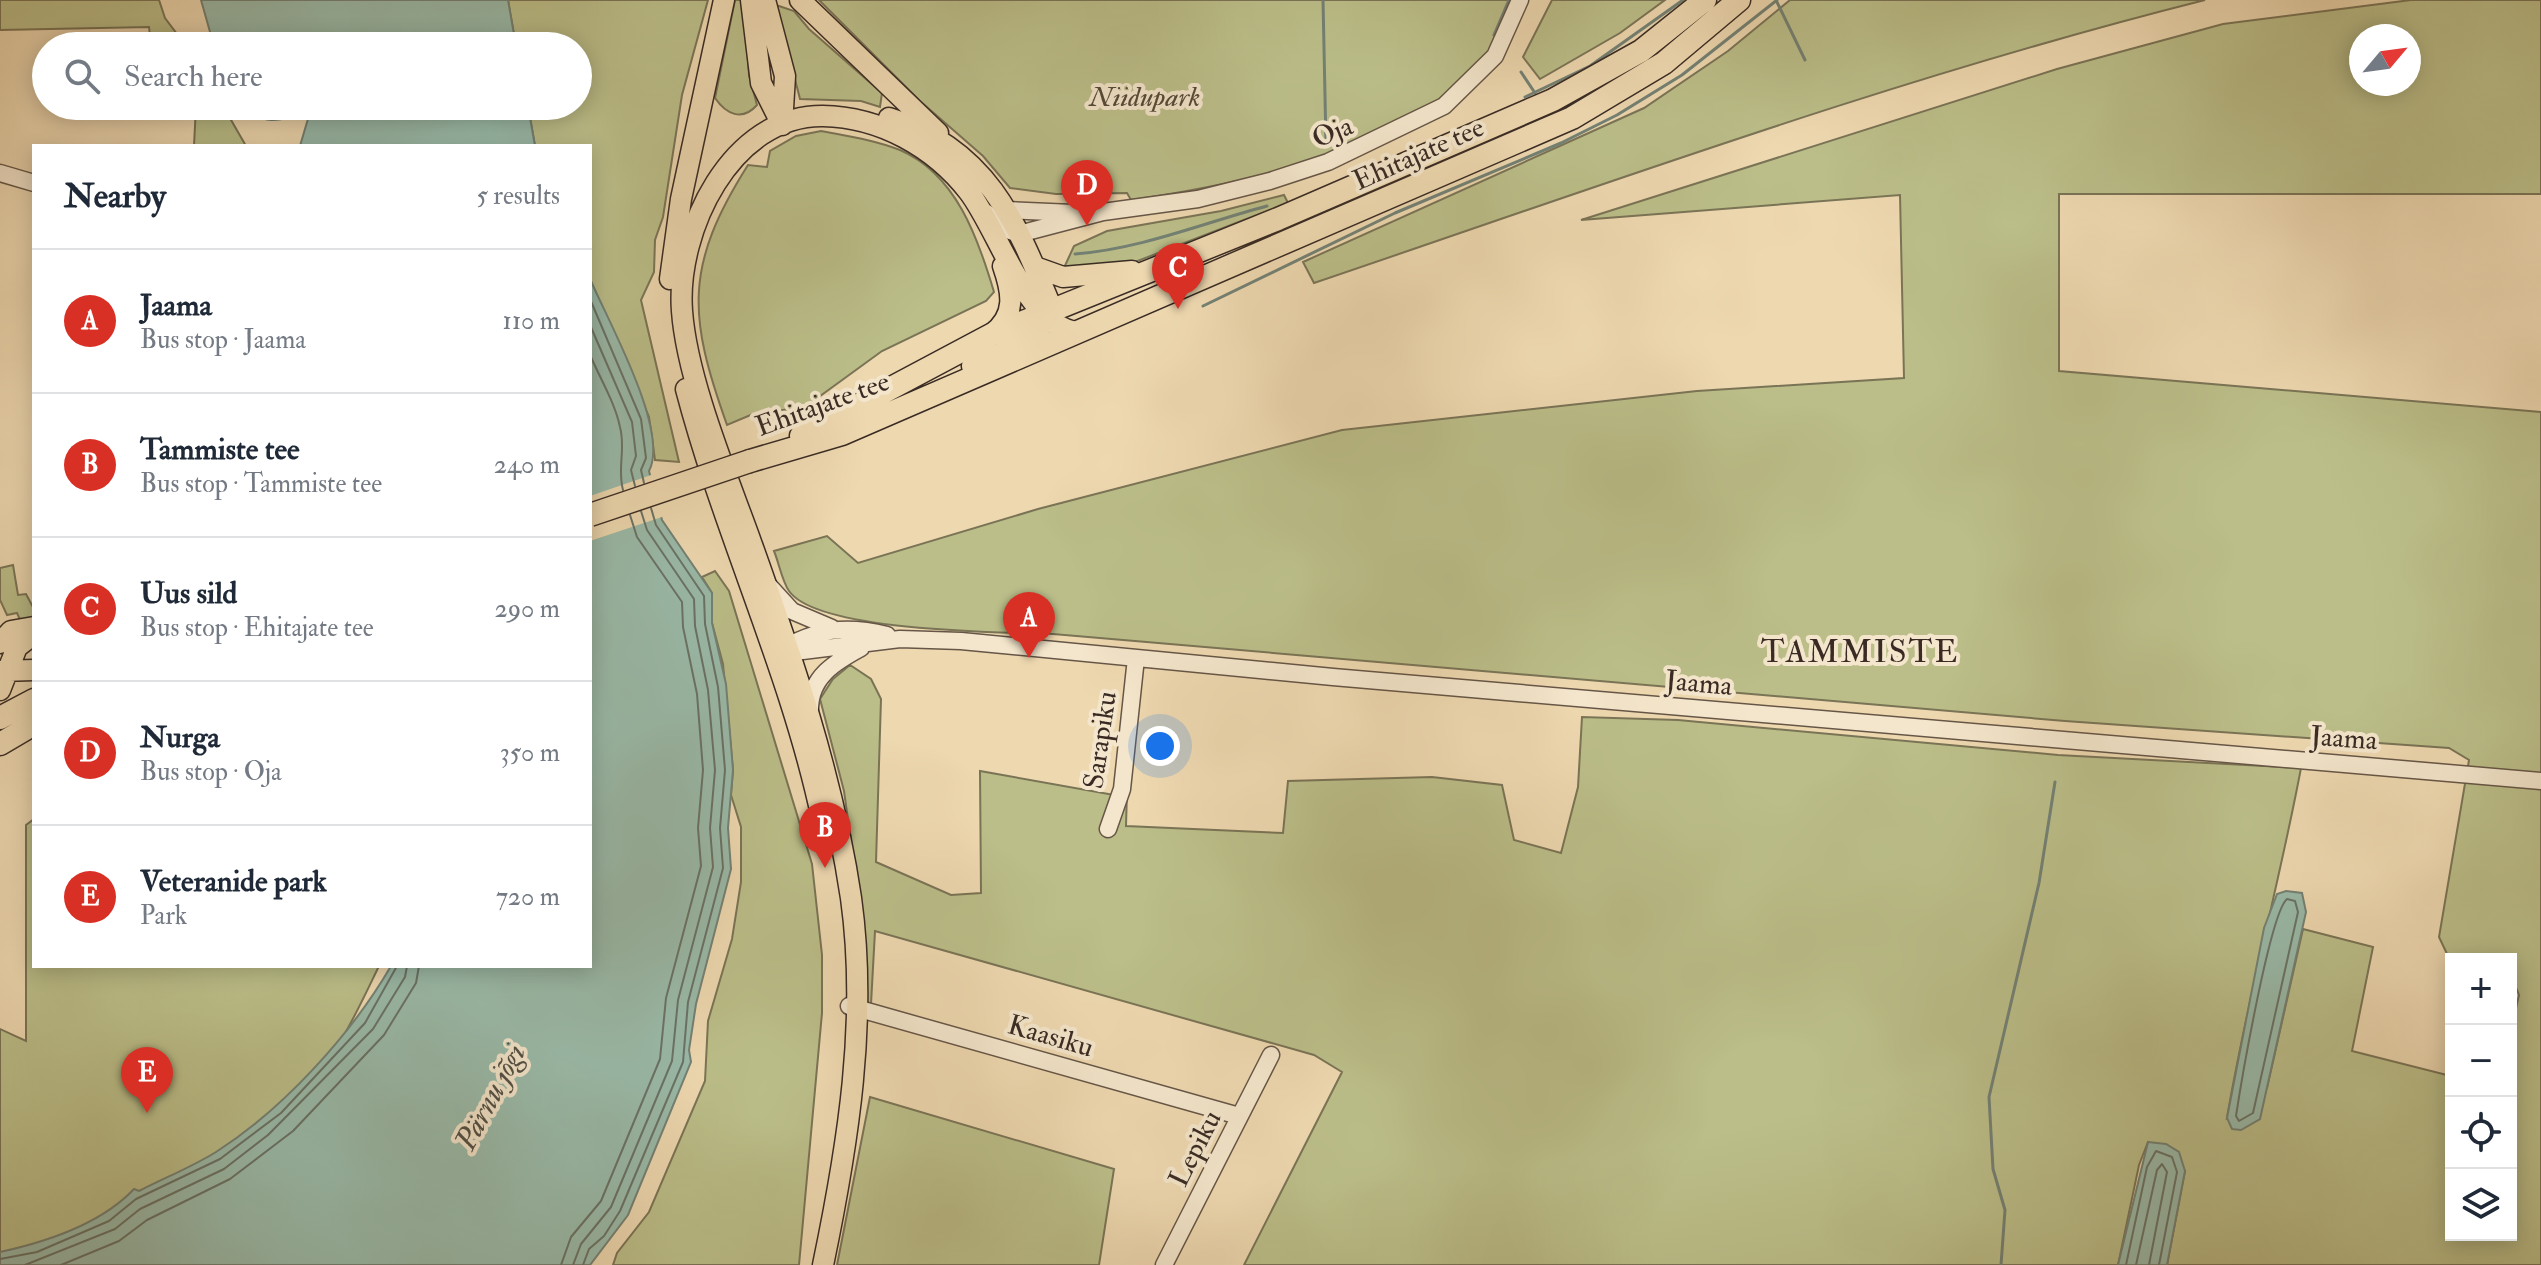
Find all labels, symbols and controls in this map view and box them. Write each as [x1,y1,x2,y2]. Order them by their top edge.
north arrow [2349,24,2421,96]
search box [32,32,592,120]
icon: search [60,54,104,98]
text: Search here [124,58,263,95]
park label: Niidupark [1088,80,1200,115]
street label: Oja [1307,108,1358,156]
street label: Ehitajate tee [1348,110,1490,199]
pin: D [1061,160,1113,226]
text: Nearby [64,175,166,218]
text: 5 results [476,180,560,212]
pin: C [1152,243,1204,309]
text: Jaama [140,287,212,324]
text: A [82,305,98,337]
text: 110 m [503,305,560,337]
text: Bus stop · Jaama [140,324,306,356]
street label: Ehitajate tee [751,364,894,445]
text: Tammiste tee [140,431,299,468]
text: B [81,449,99,481]
text: 240 m [494,449,560,481]
text: Bus stop · Tammiste tee [140,468,382,500]
text: Uus sild [140,575,237,612]
pin: A [1003,592,1055,658]
text: C [80,593,100,625]
text: 290 m [495,593,560,625]
text: Bus stop · Ehitajate tee [140,612,374,644]
district label: TAMMISTE [1761,632,1959,672]
street label: Jaama [1663,663,1734,704]
street label: Sarapiku [1076,689,1125,791]
text: Nurga [140,719,220,756]
street label: Jaama [2308,719,2379,758]
your location [1140,726,1180,766]
text: D [79,737,101,769]
text: 350 m [500,737,560,769]
text: Bus stop · Oja [140,756,282,788]
pin: B [799,802,851,868]
text: Veteranide park [140,863,327,900]
text: E [81,881,99,913]
text: 720 m [496,881,560,913]
text: Park [140,900,187,932]
map controls [2445,953,2517,1241]
button: + [2445,953,2517,1025]
street label: Kaasiku [1004,1008,1097,1065]
button: − [2445,1025,2517,1097]
water label: Pärnu jõgi [447,1038,534,1158]
pin: E [121,1047,173,1113]
button: locate [2445,1097,2517,1169]
street label: Lepiku [1161,1105,1229,1193]
button: layers [2445,1169,2517,1241]

